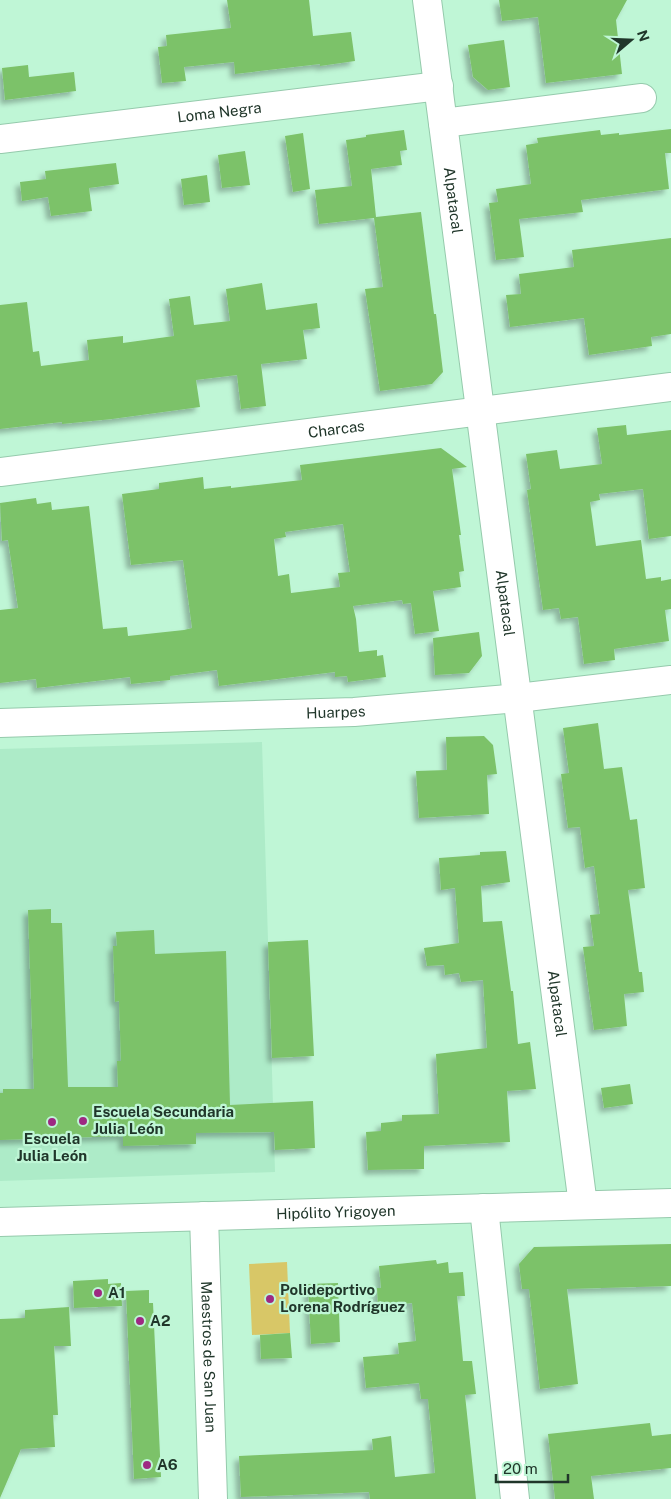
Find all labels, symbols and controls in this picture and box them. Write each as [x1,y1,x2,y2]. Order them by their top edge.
north arrow [606,15,656,65]
text: N [634,28,653,44]
street label: Loma Negra [176,99,262,126]
street label: Alpatacal [441,166,466,235]
street label: Charcas [307,417,366,441]
street label: Alpatacal [493,569,518,637]
street label: Huarpes [306,702,366,721]
street label: Alpatacal [545,969,570,1038]
place label: Escuela Secundaria Julia León [93,1103,234,1137]
marker: Escuela Secundaria Julia León [77,1115,89,1127]
marker: Escuela Julia León [46,1116,58,1128]
place label: Escuela Julia León [17,1130,87,1164]
street label: Hipólito Yrigoyen [276,1202,396,1222]
street label: Maestros de San Juan [198,1281,220,1433]
place label: Polideportivo Lorena Rodríguez [280,1281,405,1315]
place label: A1 [108,1284,125,1301]
marker: A1 [92,1287,104,1299]
marker: Polideportivo Lorena Rodríguez [264,1293,276,1305]
place label: A2 [150,1312,170,1329]
marker: A2 [134,1315,146,1327]
scale bar [496,1452,568,1484]
place label: A6 [157,1456,178,1473]
marker: A6 [141,1459,153,1471]
text: 20 m [503,1460,538,1477]

